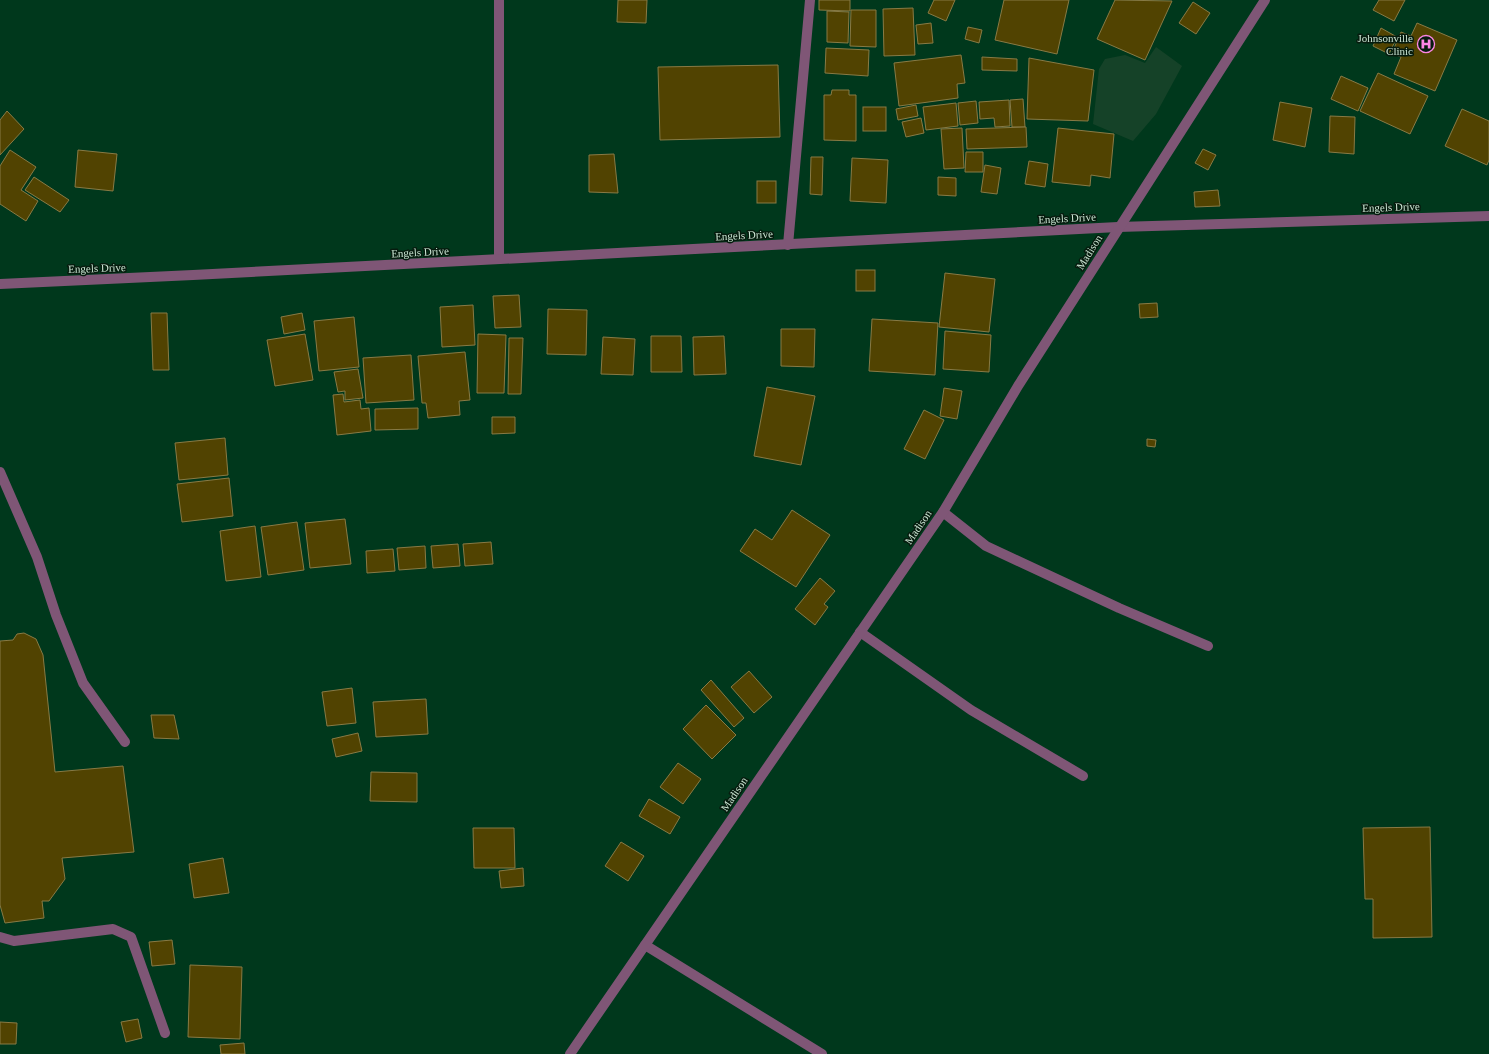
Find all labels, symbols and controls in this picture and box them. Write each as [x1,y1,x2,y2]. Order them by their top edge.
place label: Johnsonville Clinic [1357,32,1413,57]
hospital icon: Johnsonville Clinic [1416,34,1436,54]
street label: Engels Drive [1362,200,1420,214]
street label: Engels Drive [1038,210,1096,226]
street label: Engels Drive [715,227,773,243]
street label: Madison [1074,232,1105,272]
street label: Engels Drive [391,244,449,260]
street label: Engels Drive [68,261,126,275]
street label: Madison [902,507,934,546]
street label: Madison [718,774,750,813]

